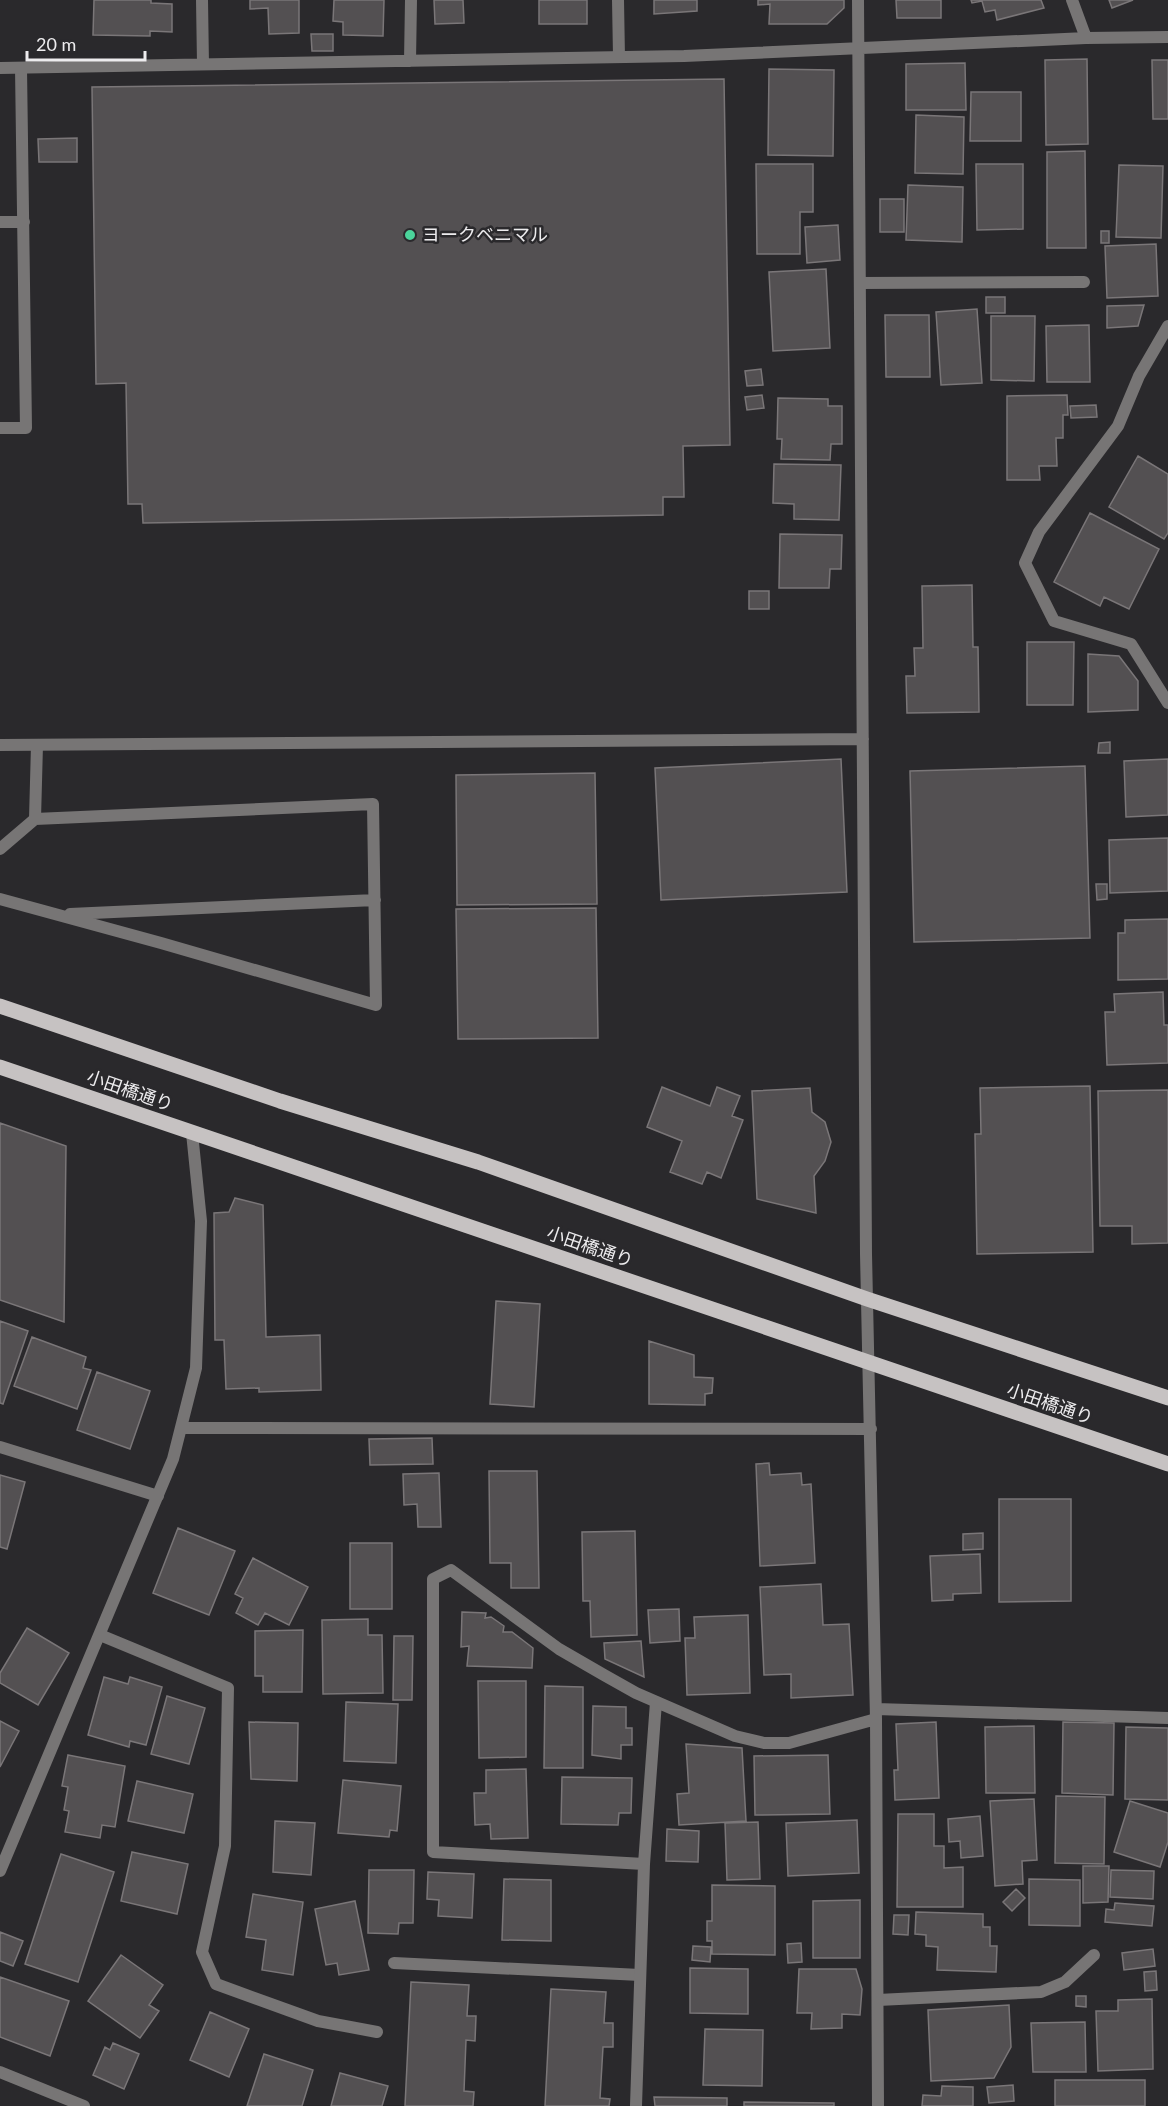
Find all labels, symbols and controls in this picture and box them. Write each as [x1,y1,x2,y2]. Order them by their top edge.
scale bar [27,24,146,62]
text: 20 m [36,33,76,55]
place label: ヨークベニマル [422,223,548,245]
marker: ヨークベニマル [403,228,417,242]
street label: 小田橋通り [84,1065,176,1115]
street label: 小田橋通り [544,1221,636,1271]
street label: 小田橋通り [1004,1378,1096,1428]

